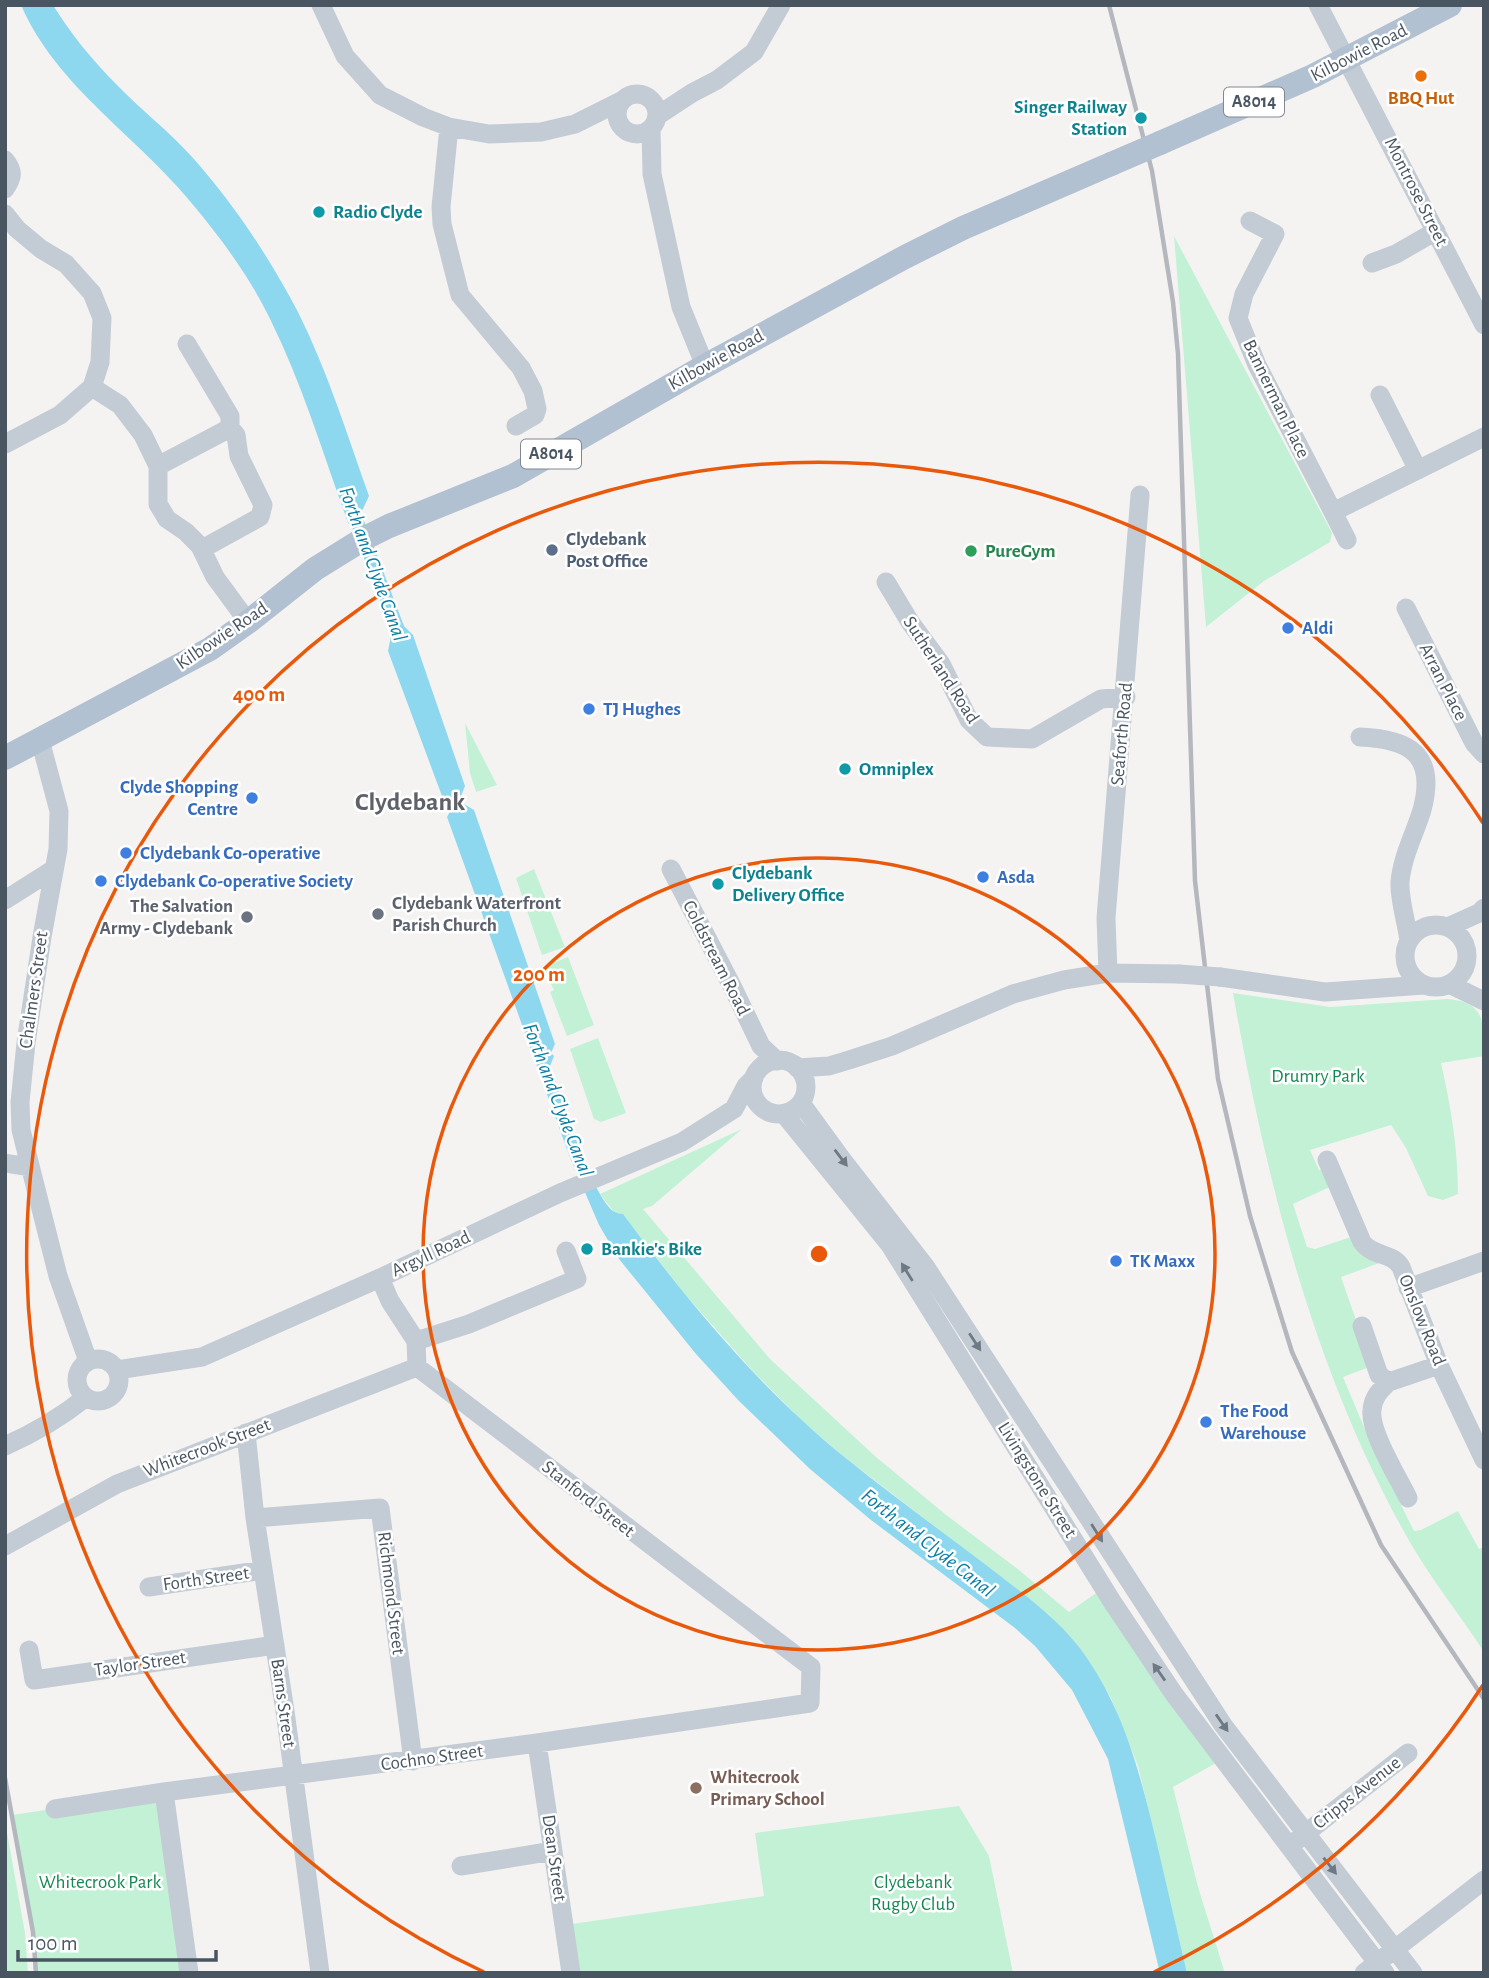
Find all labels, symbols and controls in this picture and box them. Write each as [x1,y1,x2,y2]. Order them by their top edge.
street label: Kilbowie Road [1308,20,1410,85]
marker: BBQ Hut [1413,68,1429,84]
road number: A8014 [1224,88,1284,116]
place label: BBQ Hut [1388,89,1455,108]
place label: Singer Railway Station [1014,98,1127,139]
marker: Singer Railway Station [1133,110,1149,126]
street label: Montrose Street [1381,135,1451,249]
place label: Radio Clyde [333,203,423,222]
marker: Radio Clyde [311,204,327,220]
street label: Kilbowie Road [665,326,767,394]
street label: Bannerman Place [1239,337,1313,461]
road number: A8014 [521,440,581,468]
water label: Forth and Clyde Canal [335,484,411,644]
place label: Clydebank Post Office [566,530,648,571]
marker: Clydebank Post Office [544,542,560,558]
place label: PureGym [985,542,1056,561]
marker: PureGym [963,543,979,559]
street label: Kilbowie Road [173,599,271,673]
street label: Sutherland Road [899,613,983,727]
place label: Aldi [1302,619,1334,638]
marker: Aldi [1280,620,1296,636]
street label: Arran Place [1416,640,1470,724]
street label: Seaforth Road [1108,681,1136,786]
text: 400 m [233,684,285,705]
place label: TJ Hughes [603,700,681,719]
marker: TJ Hughes [581,701,597,717]
place label: Omniplex [859,760,934,779]
marker: Omniplex [837,761,853,777]
place label: Clyde Shopping Centre [120,778,238,819]
district label: Clydebank [355,789,465,815]
marker: Clyde Shopping Centre [244,790,260,806]
place label: Clydebank Co-operative [140,844,320,863]
marker: Clydebank Co-operative [118,845,134,861]
place label: Clydebank Delivery Office [732,864,845,905]
place label: Asda [997,868,1035,887]
marker: Asda [975,869,991,885]
place label: Clydebank Co-operative Society [115,872,353,891]
marker: Clydebank Co-operative Society [93,873,109,889]
marker: Clydebank Delivery Office [710,876,726,892]
place label: Clydebank Waterfront Parish Church [392,894,562,935]
place label: The Salvation Army - Clydebank [100,897,234,938]
street label: Coldstream Road [679,898,753,1019]
marker: Clydebank Waterfront Parish Church [370,906,386,922]
marker: The Salvation Army - Clydebank [239,909,255,925]
street label: Chalmers Street [16,930,52,1050]
text: 200 m [513,964,565,985]
water label: Forth and Clyde Canal [519,1020,597,1180]
park label: Drumry Park [1271,1067,1365,1086]
one-way arrow [833,1149,847,1167]
street label: Argyll Road [389,1227,473,1280]
place label: Bankie's Bike [601,1240,702,1259]
marker: Bankie's Bike [579,1241,595,1257]
centre of rings [807,1242,831,1266]
place label: TK Maxx [1130,1252,1195,1271]
marker: TK Maxx [1108,1253,1124,1269]
one-way arrow [900,1263,913,1282]
street label: Onslow Road [1395,1272,1449,1368]
one-way arrow [968,1332,981,1352]
place label: The Food Warehouse [1220,1402,1306,1443]
marker: The Food Warehouse [1198,1414,1214,1430]
street label: Whitecrook Street [141,1415,273,1481]
street label: Livingstone Street [994,1419,1080,1541]
street label: Stanford Street [538,1457,638,1541]
water label: Forth and Clyde Canal [858,1485,998,1601]
one-way arrow [1091,1524,1104,1543]
street label: Richmond Street [374,1530,408,1656]
street label: Forth Street [162,1564,250,1594]
street label: Taylor Street [93,1648,187,1680]
street label: Barns Street [267,1657,299,1749]
one-way arrow [1152,1663,1166,1681]
one-way arrow [1215,1714,1229,1732]
street label: Cochno Street [380,1741,484,1775]
street label: Cripps Avenue [1310,1753,1404,1833]
place label: Whitecrook Primary School [710,1768,825,1809]
marker: Whitecrook Primary School [688,1780,704,1796]
street label: Dean Street [539,1813,569,1903]
one-way arrow [1322,1857,1336,1875]
park label: Whitecrook Park [39,1873,161,1892]
park label: Clydebank Rugby Club [871,1873,955,1914]
scale bar [18,1918,215,1962]
text: 100 m [28,1933,78,1954]

